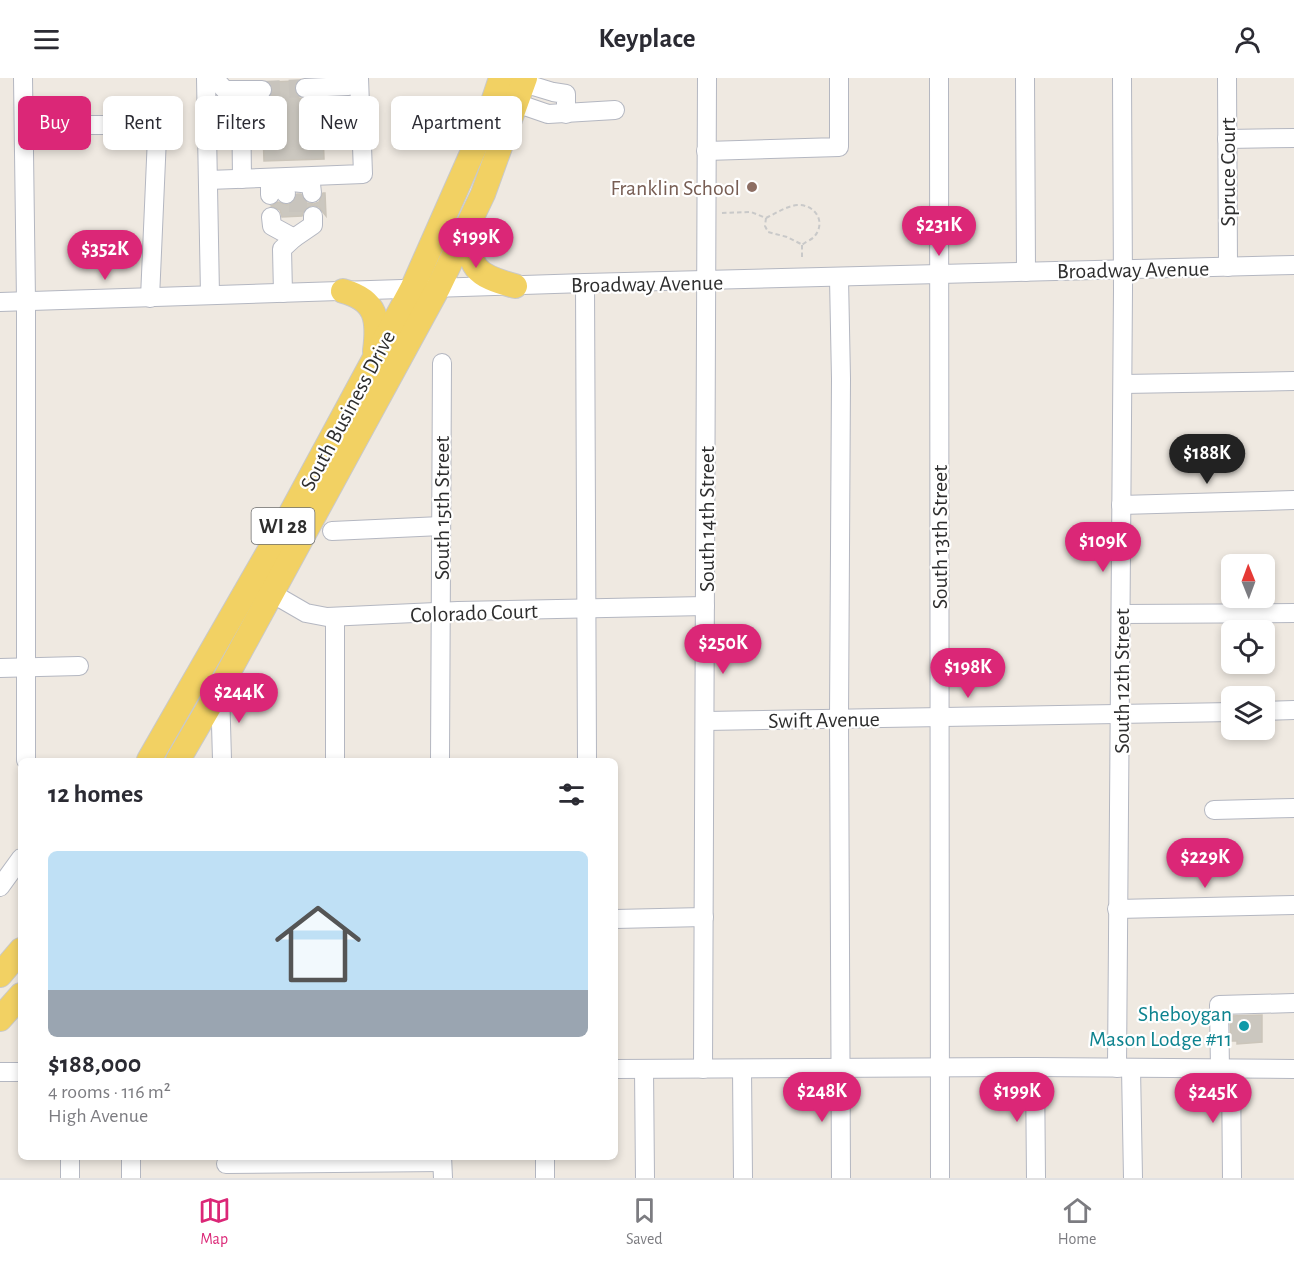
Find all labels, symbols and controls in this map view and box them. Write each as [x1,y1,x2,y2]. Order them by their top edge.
icon: menu [30,23,63,56]
icon: person [1231,23,1264,56]
text: Keyplace [598,25,696,52]
chip: Buy [18,96,91,150]
chip: Rent [103,96,183,150]
chip: Filters [195,96,287,150]
chip: New [299,96,379,150]
chip: Apartment [391,96,522,150]
street label: Spruce Court [1217,118,1239,226]
place label: Franklin School [610,177,740,199]
marker: Franklin School [745,180,759,194]
pin: $231K [897,206,981,257]
text: $231K [916,215,962,235]
pin: $199K [434,218,518,269]
text: $199K [452,227,500,247]
pin: $352K [63,230,147,281]
text: $352K [81,239,129,259]
street label: Broadway Avenue [1057,258,1209,282]
street label: Broadway Avenue [571,272,723,296]
street label: South Business Drive [296,327,399,494]
pin: $188K [1165,434,1249,485]
street label: South 15th Street [431,436,453,580]
text: $188K [1183,443,1231,463]
street label: South 14th Street [696,446,718,592]
street label: South 13th Street [929,465,951,609]
road number: WI 28 [252,508,314,544]
pin: $109K [1061,522,1145,573]
text: $109K [1079,531,1127,551]
north arrow [1221,554,1275,608]
map controls [1221,554,1275,740]
street label: Colorado Court [410,600,538,626]
street label: South 12th Street [1111,608,1133,754]
button: locate [1221,620,1275,674]
pin: $250K [681,624,765,675]
text: $250K [698,633,748,653]
pin: $198K [926,648,1010,699]
text: $198K [944,657,992,677]
pin: $244K [197,673,281,724]
text: $244K [214,682,264,702]
button: layers [1221,686,1275,740]
street label: Swift Avenue [768,708,880,732]
icon: filters [555,778,588,811]
text: 12 homes [48,781,143,807]
pin: $229K [1163,838,1247,889]
text: $229K [1180,847,1230,867]
icon: home [264,890,372,998]
place label: Sheboygan Mason Lodge #11 [1089,1003,1232,1050]
marker: Sheboygan Mason Lodge #11 [1237,1019,1251,1033]
text: $188,000 [48,1051,141,1077]
pin: $248K [780,1072,864,1123]
pin: $199K [975,1072,1059,1123]
pin: $245K [1171,1073,1255,1124]
text: $248K [797,1081,847,1101]
text: $199K [993,1081,1041,1101]
text: 4 rooms · 116 m² [48,1082,171,1102]
text: $245K [1189,1082,1237,1102]
text: High Avenue [48,1106,148,1126]
tab: Map [198,1194,231,1249]
tab: Saved [626,1194,663,1249]
tab: Home [1058,1194,1096,1249]

